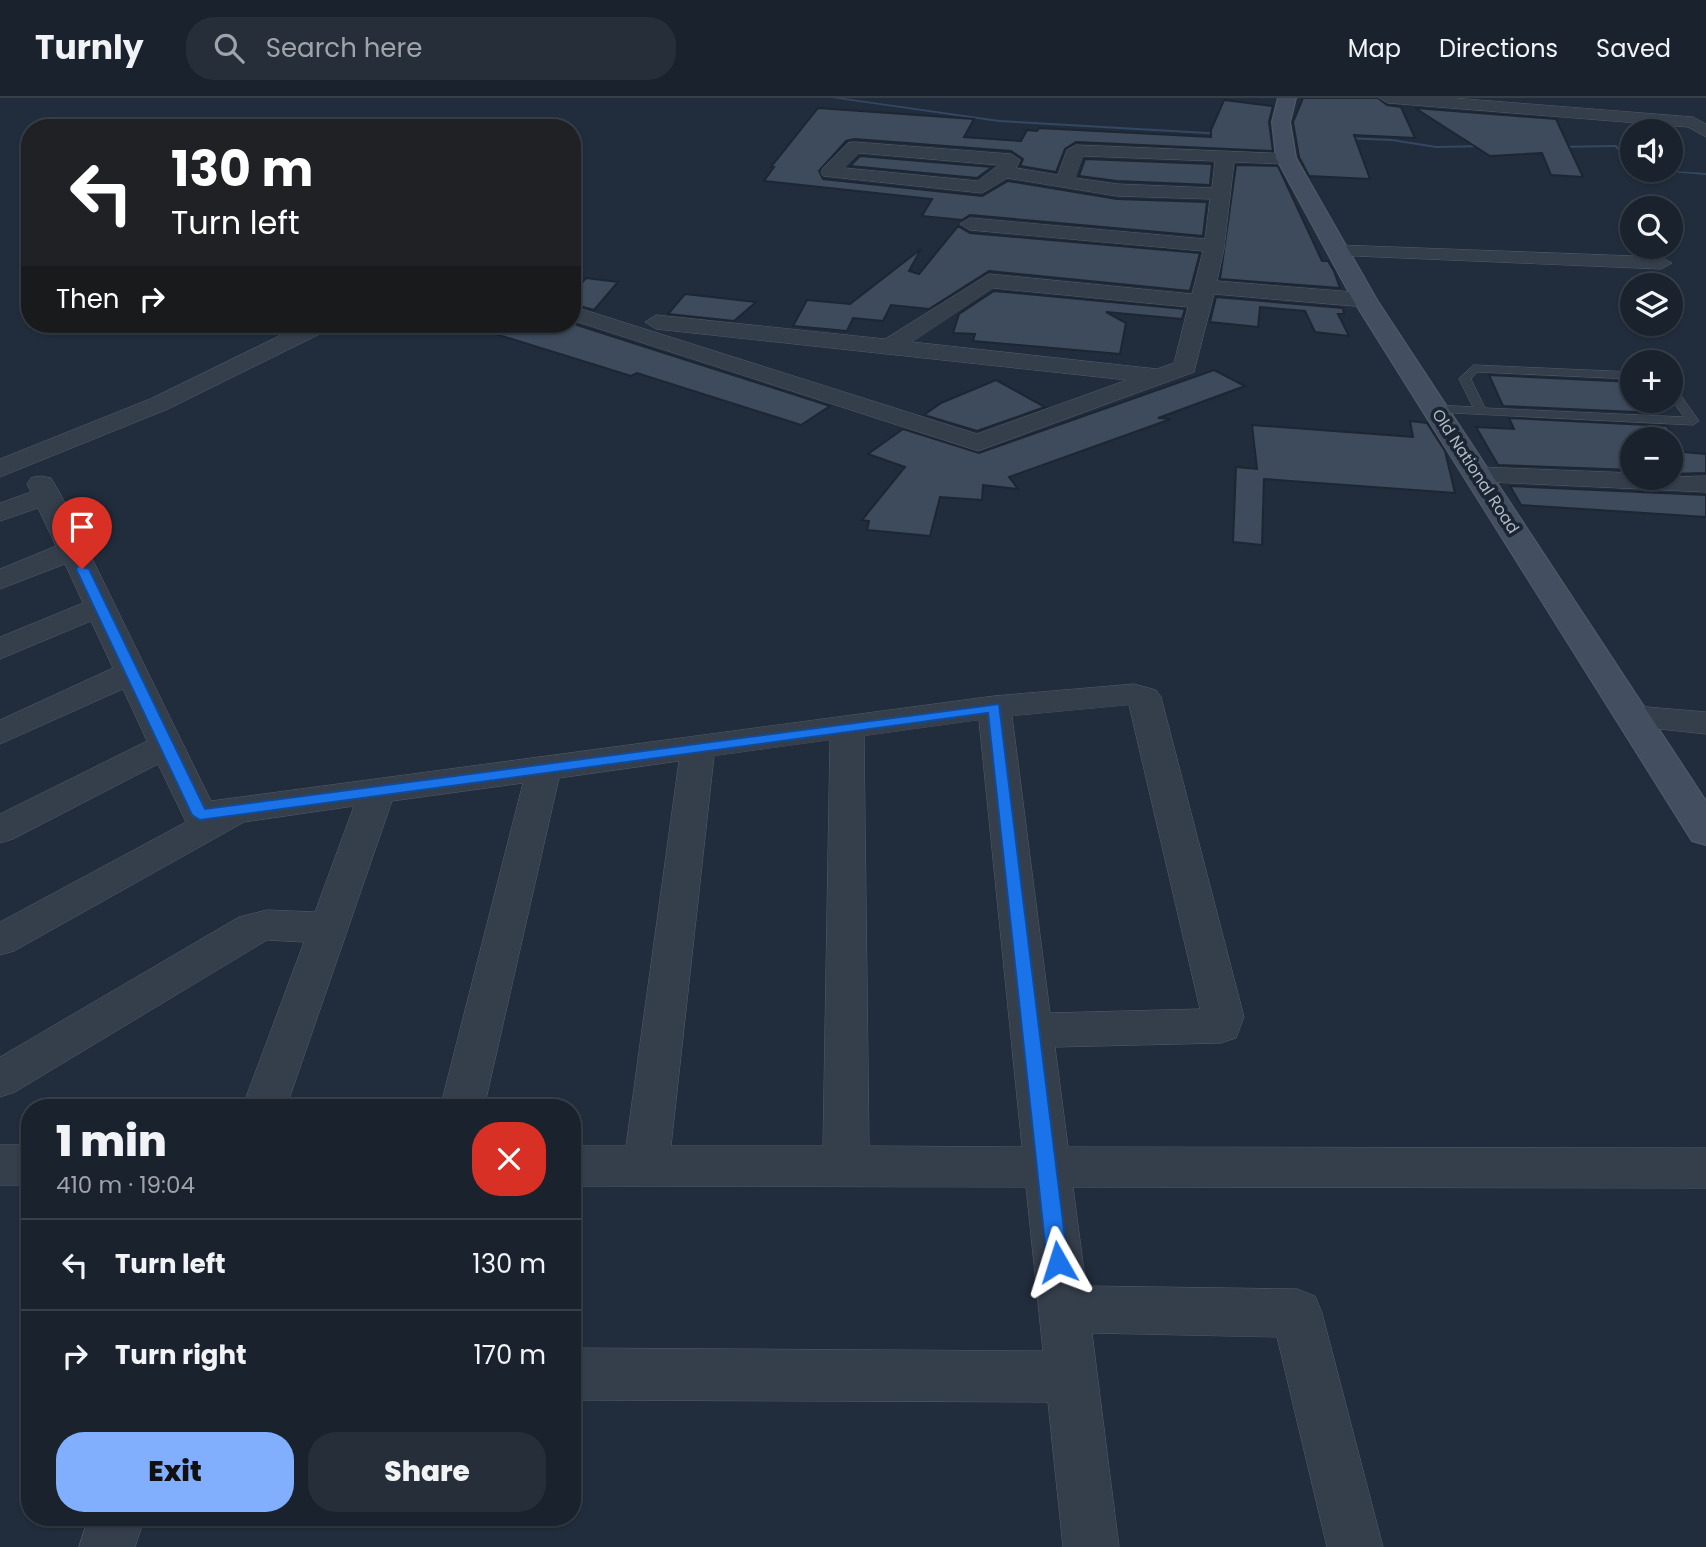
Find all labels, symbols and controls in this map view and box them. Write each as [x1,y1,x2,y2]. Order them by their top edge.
search box [186,17,676,80]
text: Turnly [35,24,144,71]
icon: search [210,29,248,67]
text: Search here [266,30,422,66]
text: Map [1348,32,1401,65]
text: Directions [1439,32,1558,65]
text: Saved [1596,32,1671,65]
map controls [1620,119,1683,490]
button: sound [1620,119,1683,182]
text: 130 m [171,135,313,203]
icon: left [56,147,147,238]
button: search [1620,196,1683,259]
text: Turn left [171,200,300,245]
button: layers [1620,273,1683,336]
icon: right [133,280,171,318]
text: Then [56,281,119,317]
button: + [1620,350,1683,413]
street label: Old National Road [1427,404,1525,538]
button: − [1620,427,1683,490]
pin [52,497,112,569]
icon: arrive [63,508,101,546]
text: 1 min [56,1112,167,1171]
button: close [472,1122,546,1196]
text: 410 m · 19:04 [56,1169,195,1201]
position arrow [1021,1225,1095,1299]
icon: left [56,1246,94,1284]
text: Turn left [115,1246,226,1282]
text: 130 m [472,1246,546,1282]
icon: right [56,1337,94,1375]
text: Turn right [115,1337,247,1373]
text: 170 m [473,1337,546,1373]
button: Exit [56,1432,294,1512]
button: Share [308,1432,546,1512]

